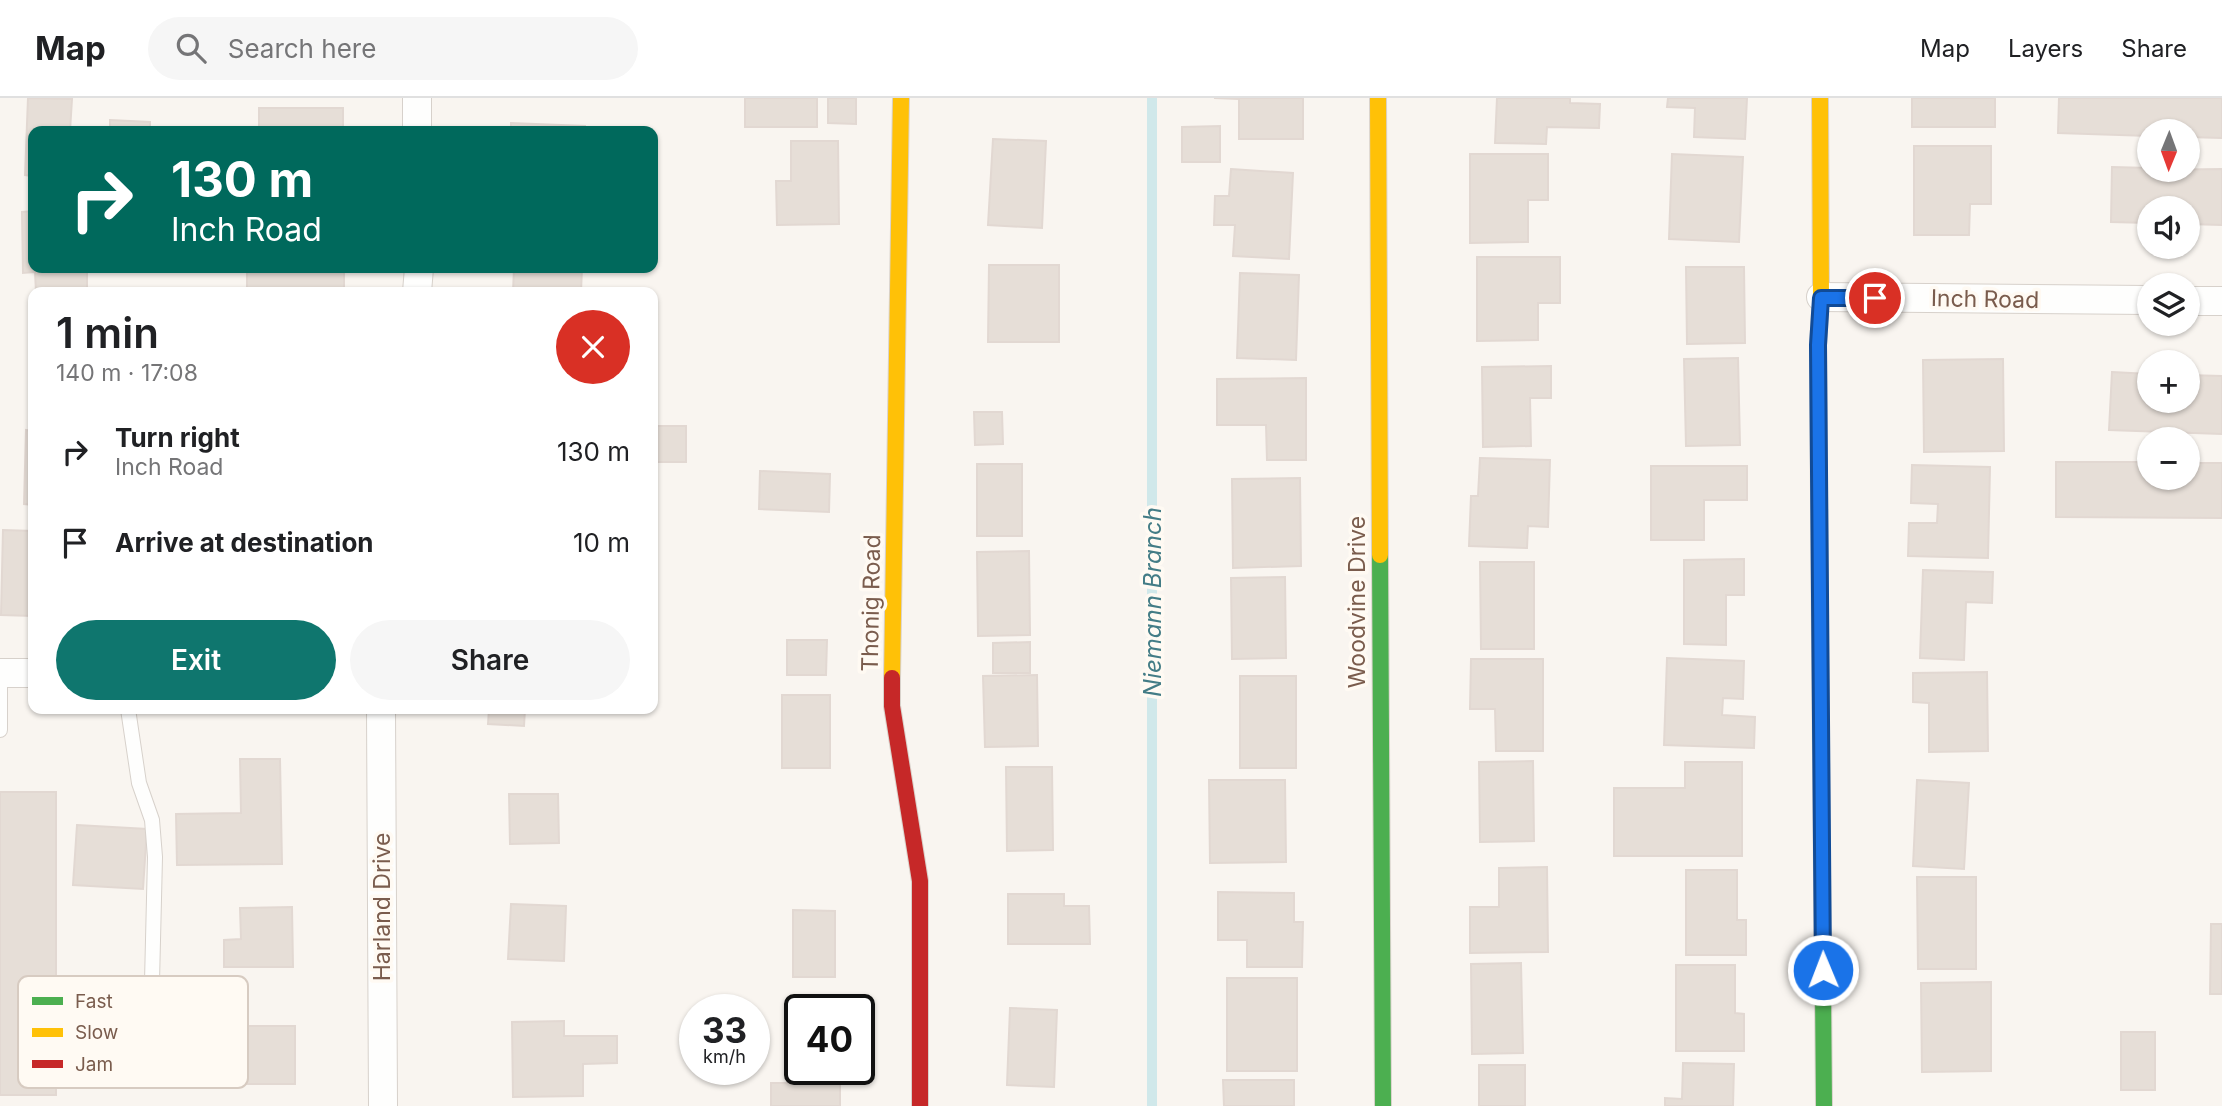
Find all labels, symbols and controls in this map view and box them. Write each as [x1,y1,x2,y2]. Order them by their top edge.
search box [148,17,638,80]
text: Map [35,28,106,68]
icon: search [172,29,210,67]
text: Search here [228,33,376,64]
text: Map [1920,34,1970,63]
text: Layers [2008,34,2083,63]
text: Share [2121,34,2187,63]
north arrow [2137,119,2200,182]
map controls [2137,119,2200,490]
text: 130 m [171,150,313,209]
icon: right [56,154,147,245]
button: sound [2137,196,2200,259]
text: Inch Road [171,210,322,249]
pin [1845,268,1905,328]
button: layers [2137,273,2200,336]
icon: arrive [1856,279,1894,317]
street label: Inch Road [1931,284,2039,314]
text: 1 min [56,307,159,358]
button: close [556,310,630,384]
button: + [2137,350,2200,413]
text: 140 m · 17:08 [56,359,198,387]
text: Turn right [115,422,240,453]
button: − [2137,427,2200,490]
icon: right [56,433,94,471]
text: 130 m [557,436,630,467]
text: Inch Road [115,453,223,481]
water label: Niemann Branch [1138,507,1167,697]
street label: Woodvine Drive [1343,516,1371,688]
icon: arrive [56,524,94,562]
text: Arrive at destination [115,527,374,558]
text: 10 m [573,527,630,558]
street label: Thonig Road [856,534,886,672]
button: Exit [56,620,336,700]
button: Share [350,620,630,700]
street label: Harland Drive [368,833,396,981]
position arrow [1786,933,1860,1007]
legend [18,976,248,1088]
text: Fast [75,990,113,1013]
speed limit sign: 40 [784,994,875,1085]
text: 33 [702,1009,747,1051]
text: Slow [75,1021,118,1044]
text: km/h [703,1046,746,1067]
text: Jam [75,1053,113,1076]

